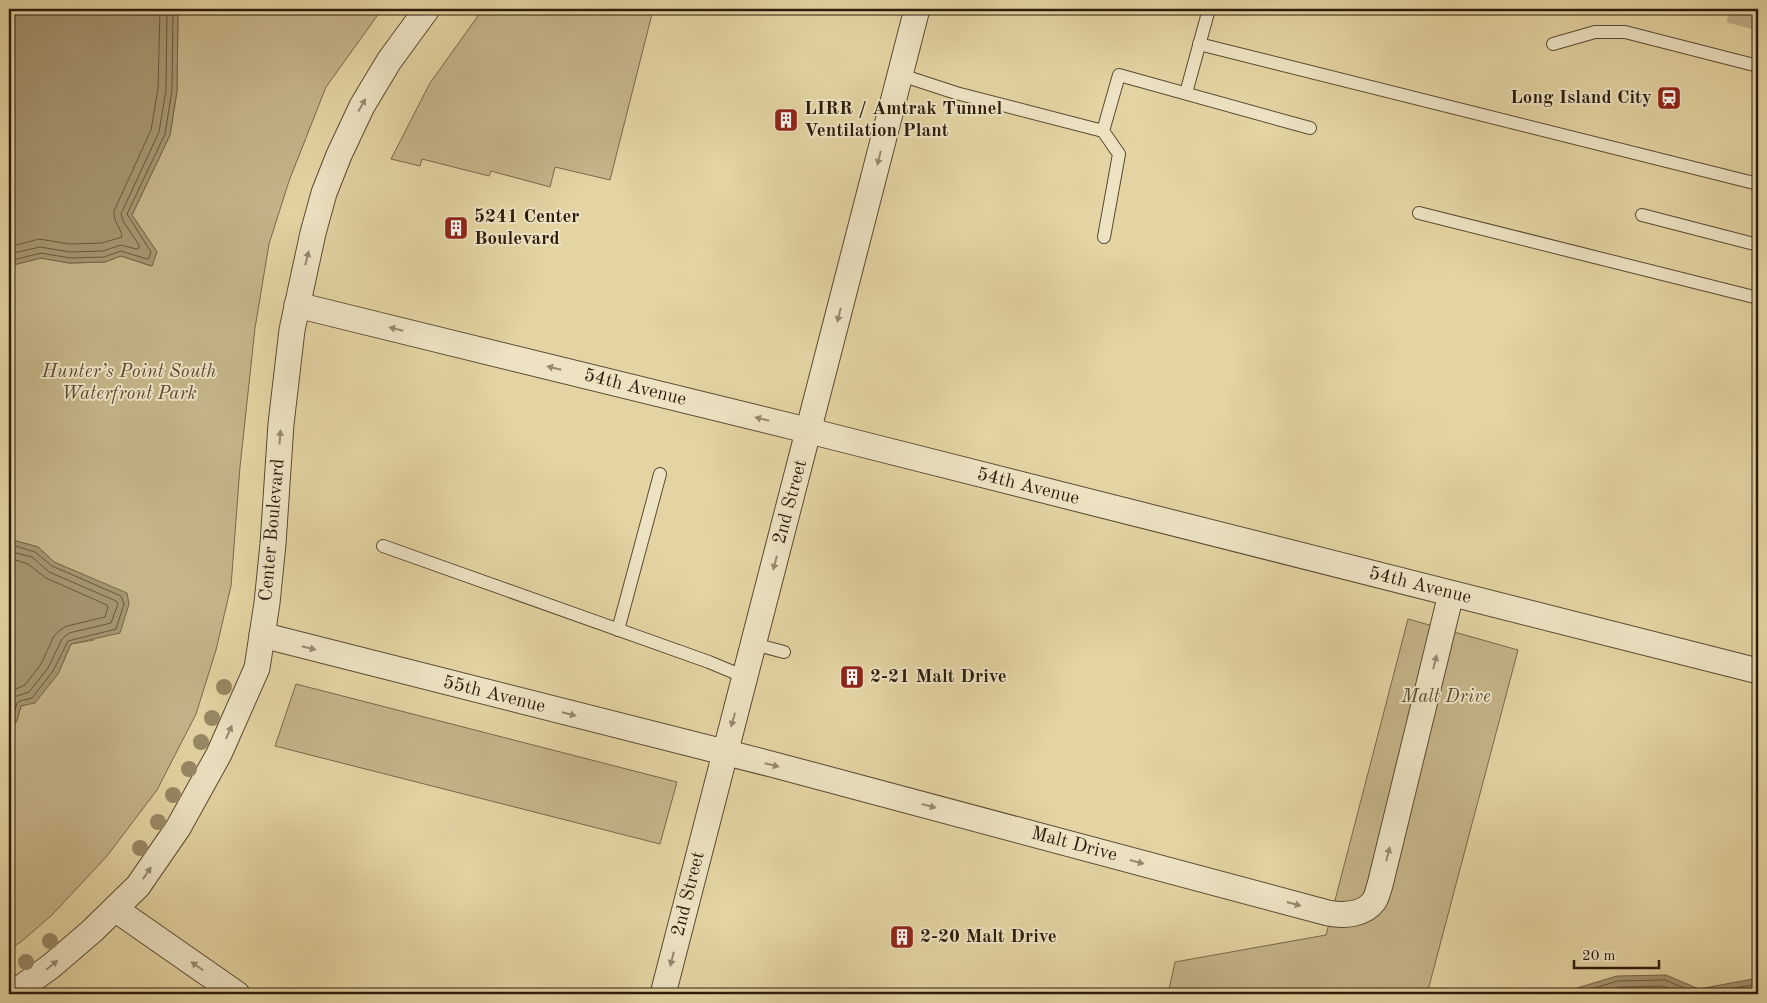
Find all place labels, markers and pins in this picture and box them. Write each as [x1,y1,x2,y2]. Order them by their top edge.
station icon: Long Island City [1656,85,1682,111]
place label: Long Island City [1510,89,1652,108]
place label: LIRR / Amtrak Tunnel Ventilation Plant [804,100,1002,141]
building icon: LIRR / Amtrak Tunnel Ventilation Plant [773,107,799,133]
place label: 5241 Center Boulevard [474,208,580,249]
building icon: 5241 Center Boulevard [443,215,469,241]
building icon: 2-21 Malt Drive [839,664,865,690]
place label: 2-21 Malt Drive [870,668,1007,687]
building icon: 2-20 Malt Drive [889,924,915,950]
place label: 2-20 Malt Drive [920,928,1057,947]

